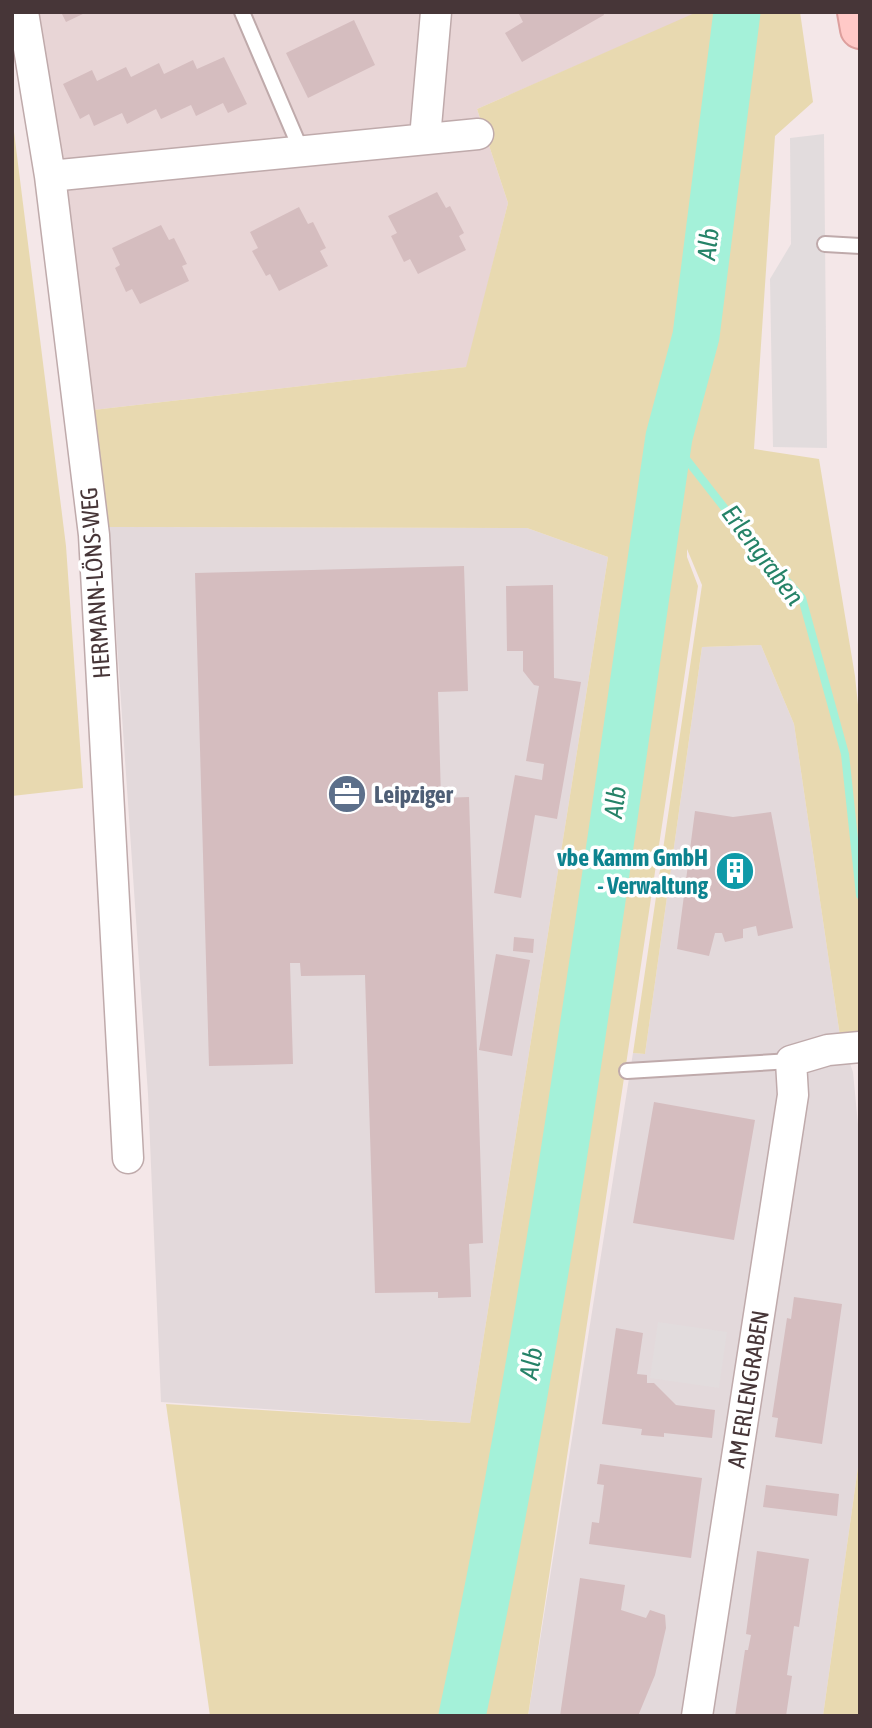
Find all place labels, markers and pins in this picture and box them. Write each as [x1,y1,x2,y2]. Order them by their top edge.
office icon: Leipziger [326,773,368,815]
place label: Leipziger [374,781,454,808]
place label: vbe Kamm GmbH - Verwaltung [557,844,709,899]
building icon: vbe Kamm GmbH - Verwaltung [714,850,756,892]

